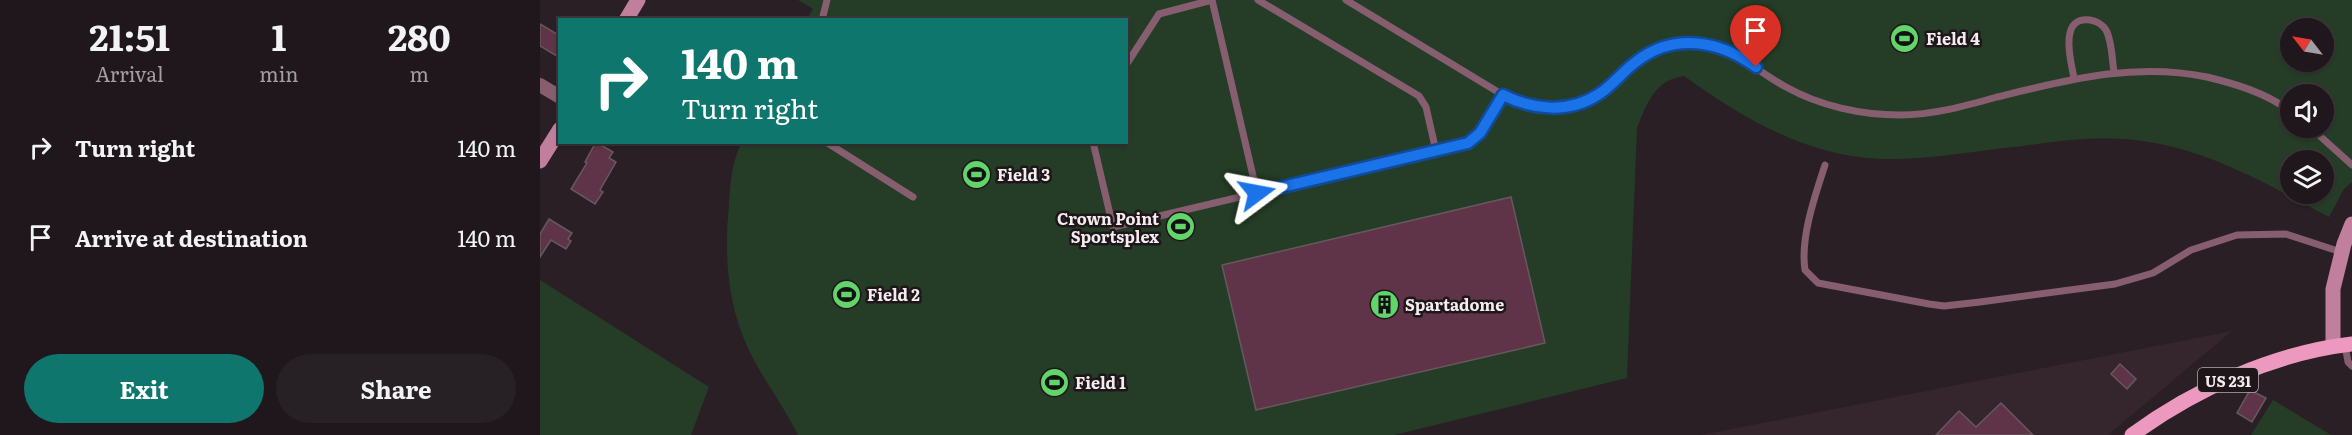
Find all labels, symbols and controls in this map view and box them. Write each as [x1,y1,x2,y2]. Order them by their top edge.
pin [1730,5,1781,67]
text: 21:51 [89,9,170,62]
text: 1 [271,9,286,62]
text: 280 [388,9,451,62]
icon: arrive [1739,14,1772,47]
north arrow [2280,18,2334,72]
map controls [2280,18,2334,204]
sports icon: Field 4 [1889,22,1921,54]
place label: Field 4 [1926,26,1980,50]
text: 140 m [681,30,798,92]
icon: right [582,42,660,120]
text: Arrival [95,58,164,88]
text: min [259,58,299,88]
text: m [410,58,429,88]
button: sound [2280,84,2334,138]
text: Turn right [681,87,818,127]
icon: right [24,131,57,164]
text: Turn right [75,131,195,164]
text: 140 m [457,131,516,164]
button: layers [2280,150,2334,204]
sports icon: Field 3 [960,158,992,190]
position arrow [1225,161,1289,225]
place label: Field 3 [997,162,1050,186]
place label: Crown Point Sportsplex [1057,206,1159,248]
sports icon: Crown Point Sportsplex [1164,211,1196,243]
icon: arrive [24,221,57,254]
text: Arrive at destination [75,221,308,254]
text: 140 m [457,221,516,254]
sports icon: Field 2 [830,278,862,310]
place label: Field 2 [867,282,920,306]
building icon: Spartadome [1368,288,1400,320]
place label: Spartadome [1405,292,1504,316]
button: Exit [24,354,264,423]
button: Share [276,354,516,423]
sports icon: Field 1 [1038,366,1070,398]
road number: US 231 [2198,368,2258,392]
place label: Field 1 [1075,370,1126,394]

